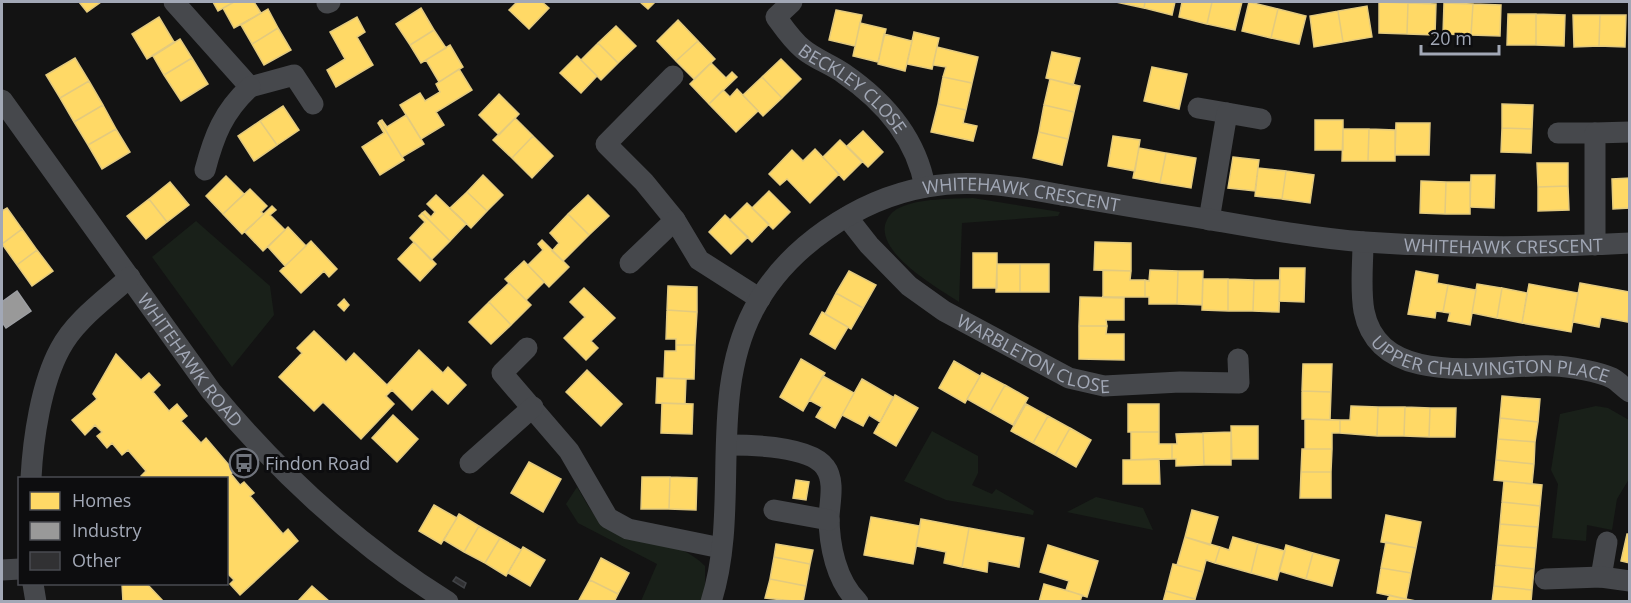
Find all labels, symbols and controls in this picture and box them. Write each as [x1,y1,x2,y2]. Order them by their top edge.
scale bar [1421,18,1499,56]
text: 20 m [1430,26,1472,50]
street label: BECKLEY CLOSE [794,38,913,138]
street label: WHITEHAWK CRESCENT [921,171,1122,217]
street label: WHITEHAWK CRESCENT [1403,232,1603,259]
street label: WHITEHAWK ROAD [132,288,248,432]
street label: WARBLETON CLOSE [953,308,1111,398]
street label: UPPER CHALVINGTON PLACE [1366,330,1613,388]
bus stop icon: Findon Road [228,447,260,479]
place label: Findon Road [265,451,370,475]
legend [18,477,228,585]
text: Homes [72,488,131,512]
text: Industry [72,518,142,542]
text: Other [72,548,122,572]

